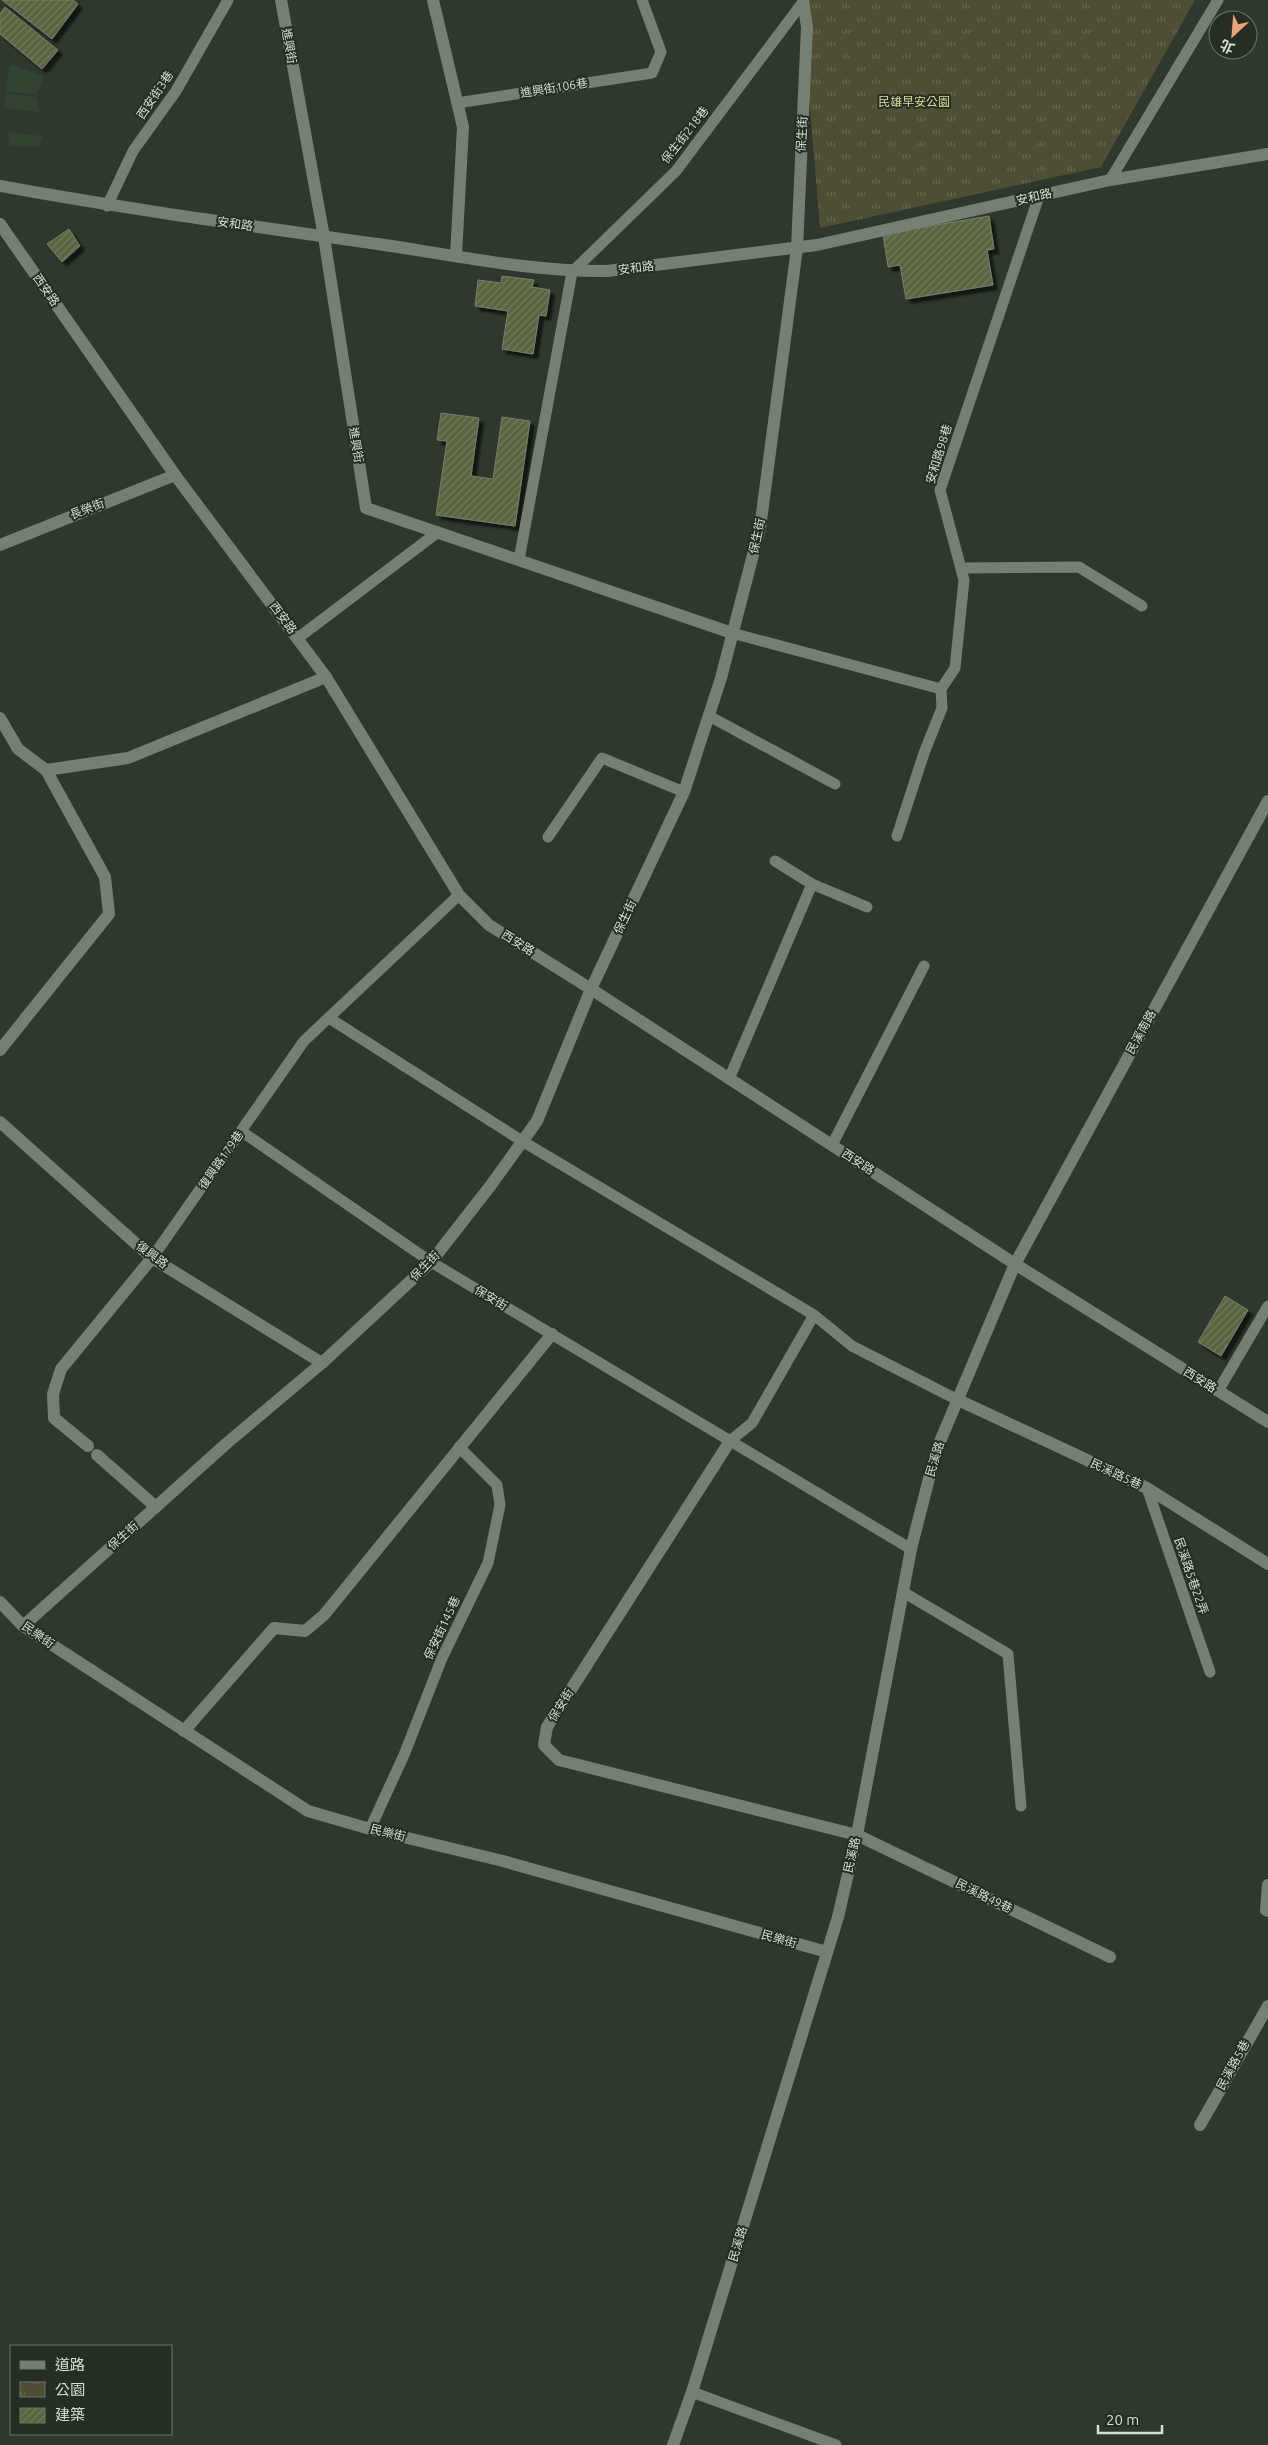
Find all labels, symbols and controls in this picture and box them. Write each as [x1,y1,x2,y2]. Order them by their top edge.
north arrow [1208,10,1258,60]
street label: 進興街 [280,27,299,65]
text: 北 [1218,36,1237,57]
street label: 西安街3巷 [134,68,175,121]
street label: 進興街106巷 [519,76,589,99]
park label: 民雄早安公園 [878,95,950,108]
street label: 保生街218巷 [658,104,711,166]
street label: 保生街 [794,116,809,152]
street label: 安和路 [1015,186,1053,207]
street label: 安和路 [216,215,254,232]
street label: 安和路 [617,259,655,276]
street label: 西安路 [31,271,62,308]
street label: 安和路98巷 [923,423,954,485]
street label: 進興街 [347,426,366,464]
street label: 長榮街 [68,496,106,521]
street label: 保生街 [746,517,767,555]
street label: 西安路 [267,599,299,636]
street label: 保生街 [611,898,638,936]
street label: 西安路 [500,928,537,958]
street label: 民溪南路 [1123,1008,1158,1056]
street label: 復興路179巷 [196,1128,246,1191]
street label: 西安路 [840,1146,877,1177]
street label: 復興路 [134,1239,171,1271]
street label: 保生街 [407,1248,442,1283]
street label: 保安街 [472,1283,510,1312]
street label: 西安路 [1182,1365,1219,1395]
street label: 民溪路 [923,1440,946,1478]
street label: 民溪路5巷 [1089,1456,1144,1491]
street label: 保生街 [105,1519,140,1553]
street label: 民溪路5巷22弄 [1172,1536,1211,1616]
street label: 保安街145巷 [421,1594,462,1661]
street label: 民樂街 [20,1619,57,1650]
street label: 保安街 [546,1686,576,1723]
street label: 民樂街 [369,1822,407,1843]
street label: 民溪路 [841,1836,862,1874]
street label: 民溪路49巷 [954,1876,1015,1915]
street label: 民樂街 [760,1927,798,1950]
street label: 民溪路5巷 [1214,2038,1252,2092]
street label: 民溪路 [726,2225,749,2263]
legend [10,2345,172,2435]
text: 道路 [55,2356,85,2373]
text: 公園 [55,2381,85,2398]
scale bar [1098,2402,1162,2434]
text: 建築 [55,2406,85,2423]
text: 20 m [1106,2411,1139,2428]

